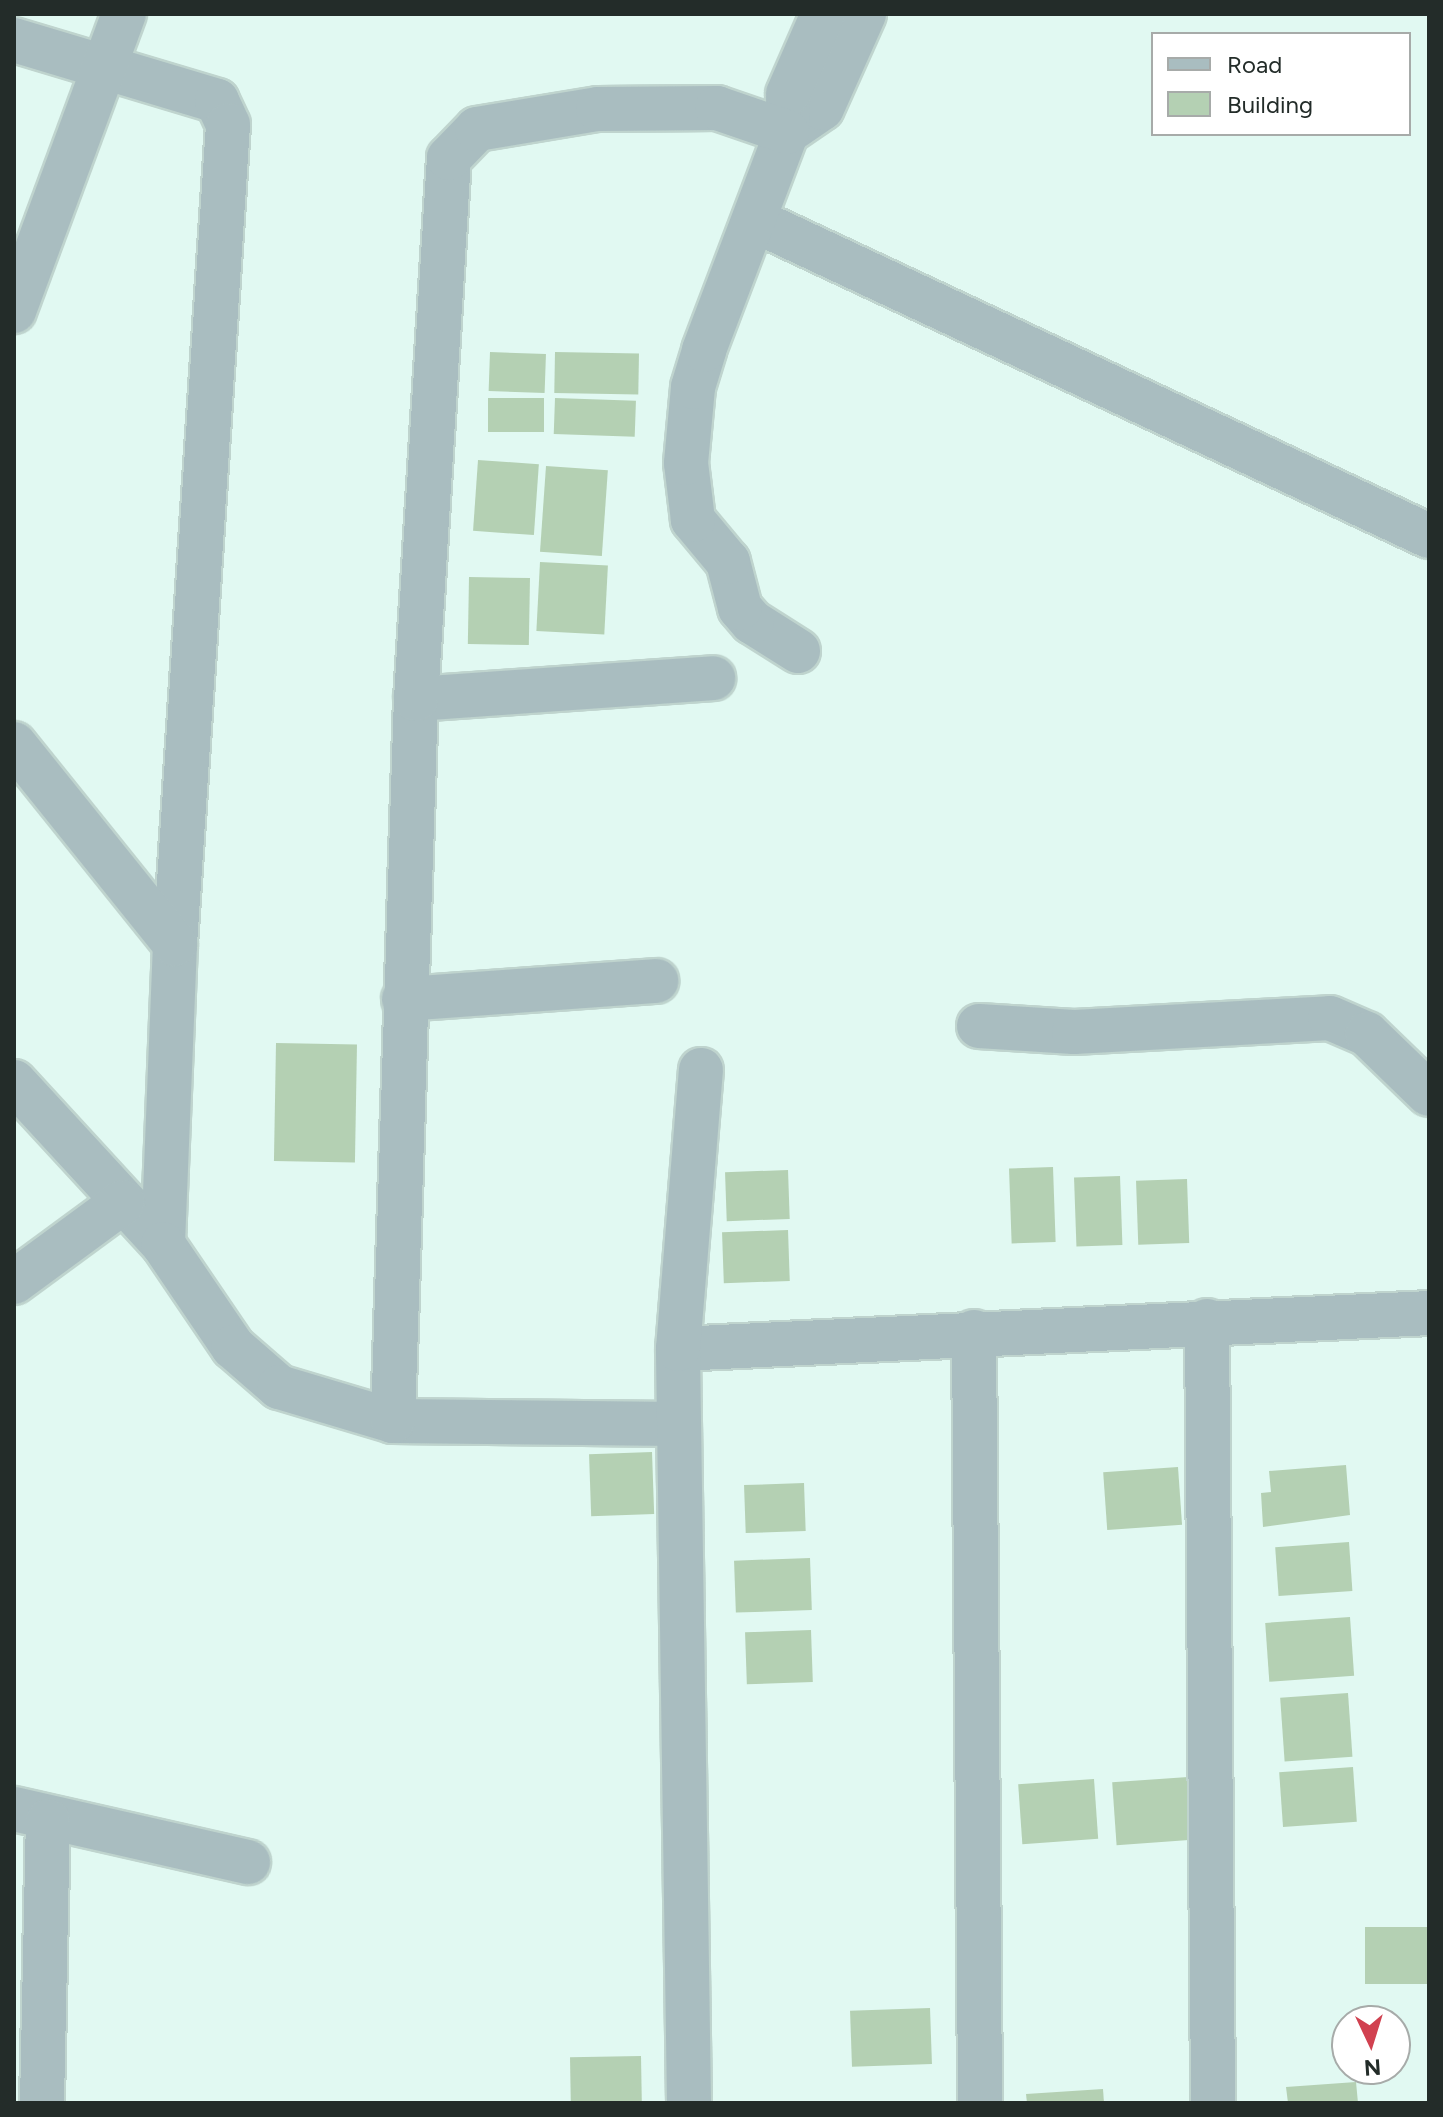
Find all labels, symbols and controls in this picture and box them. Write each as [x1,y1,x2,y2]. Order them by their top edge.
legend [1151,32,1411,136]
text: Road [1227,50,1282,79]
text: Building [1227,90,1313,119]
north arrow [1331,2005,1411,2085]
text: N [1363,2053,1382,2082]

